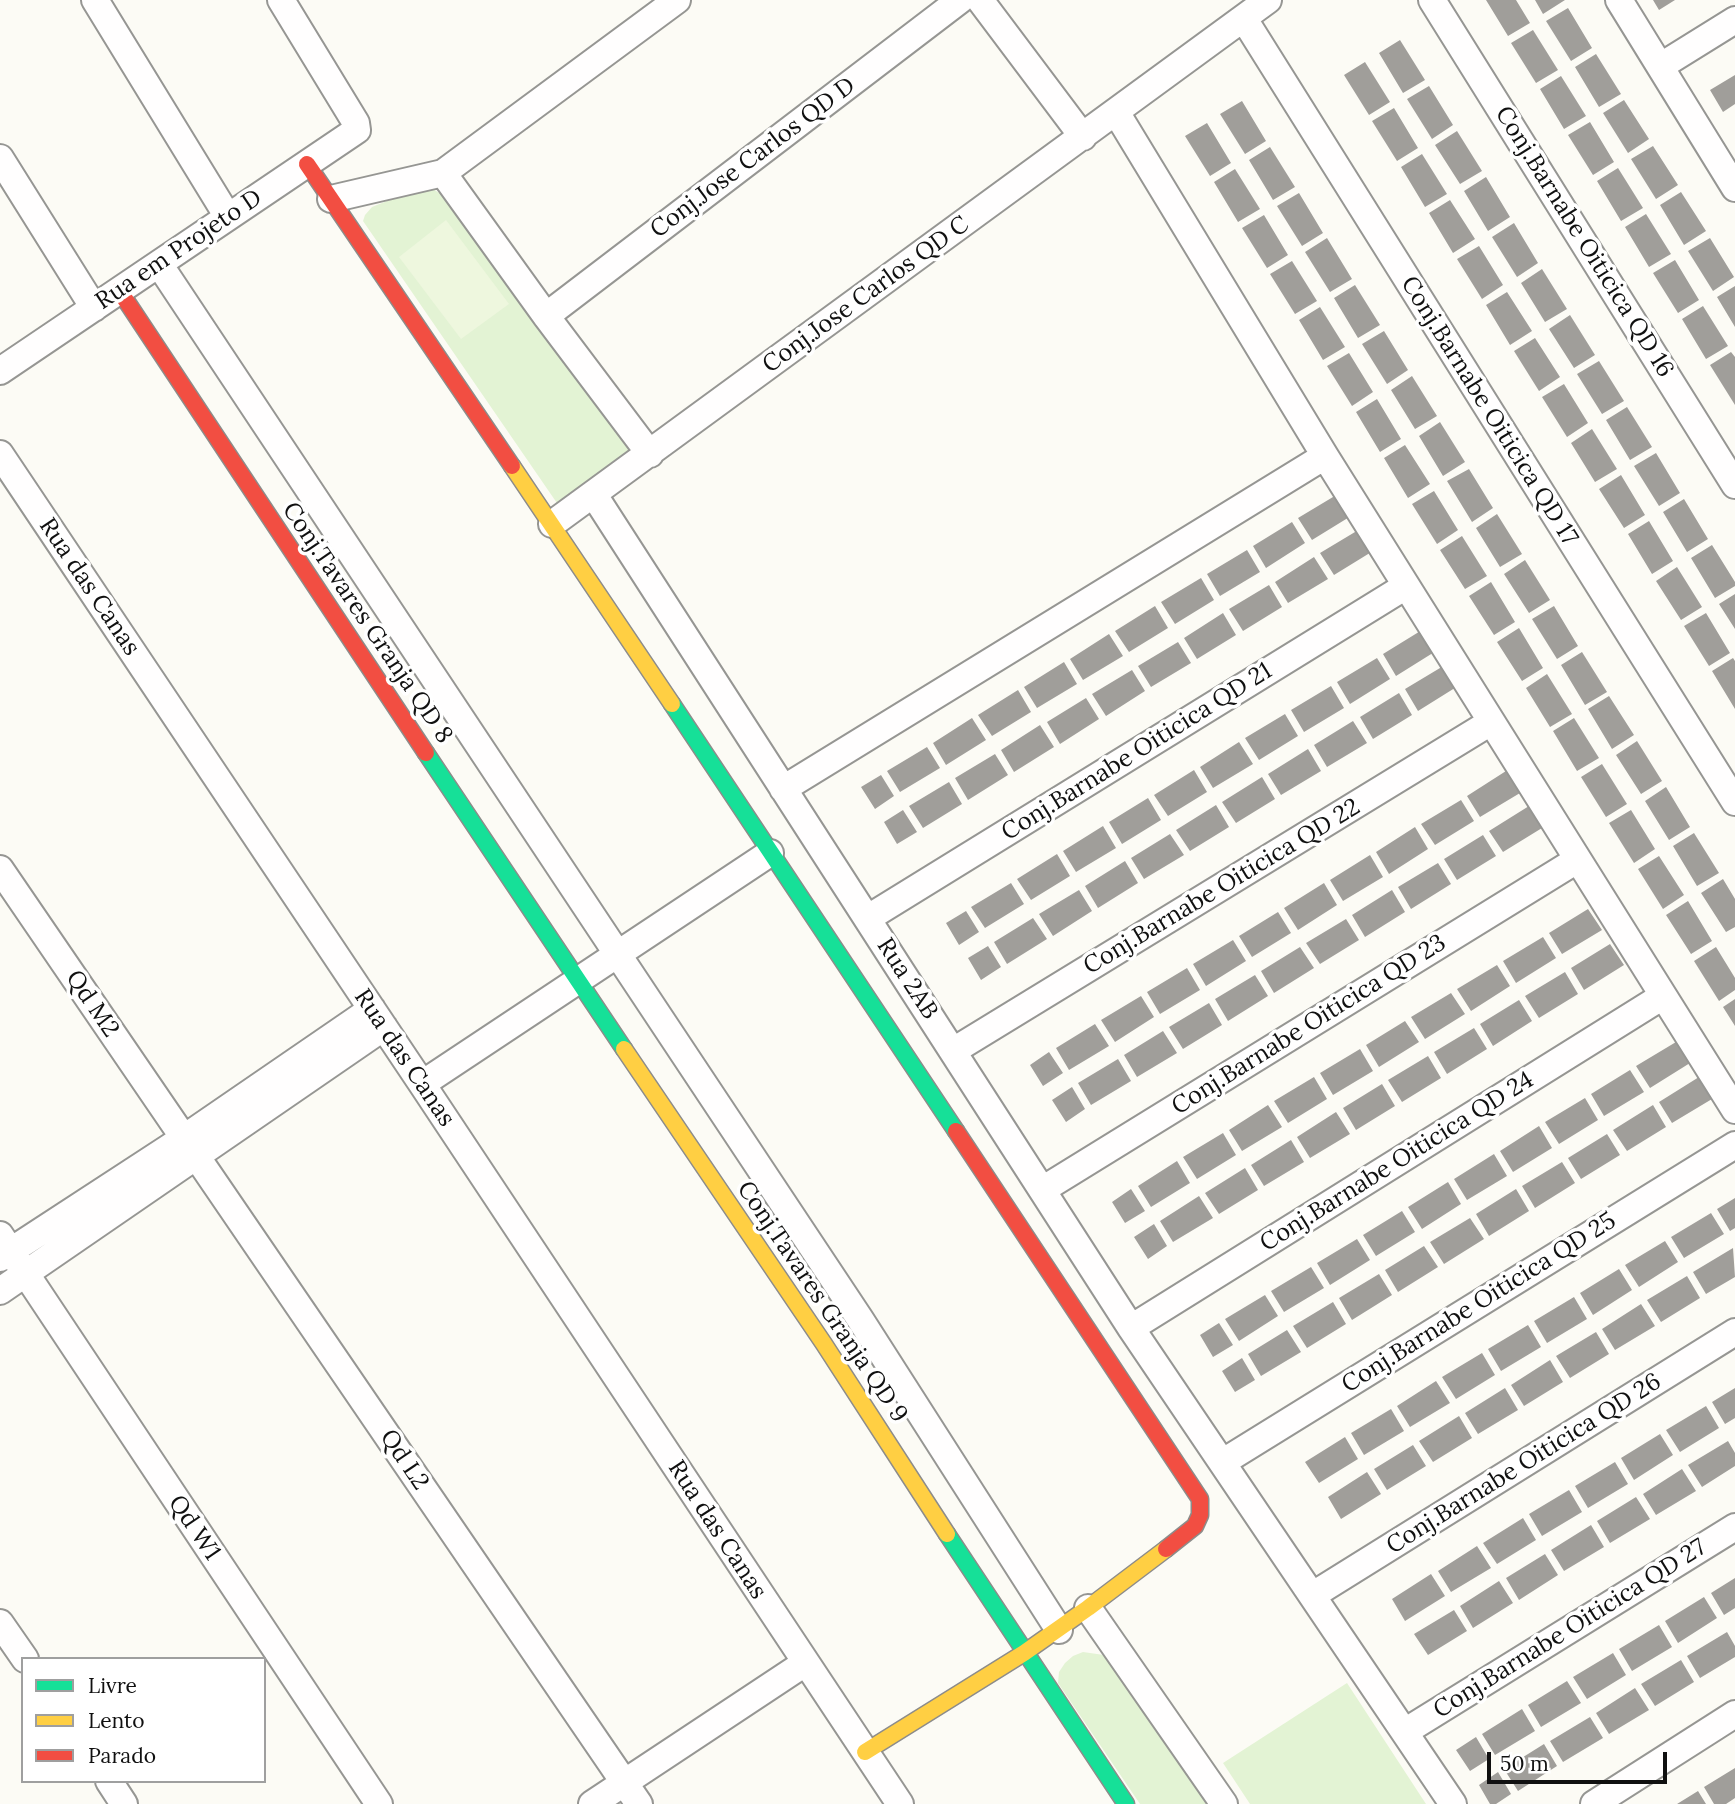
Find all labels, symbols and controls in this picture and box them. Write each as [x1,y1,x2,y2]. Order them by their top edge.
street label: Conj.Jose Carlos QD D [645,72,861,244]
street label: Conj.Barnabe Oiticica QD 16 [1489,101,1679,383]
street label: Rua em Projeto D [90,184,268,316]
street label: Conj.Jose Carlos QD C [757,210,975,380]
street label: Conj.Barnabe Oiticica QD 17 [1394,271,1584,551]
street label: Conj.Tavares Granja QD 8 [276,497,458,749]
street label: Rua das Canas [32,513,146,661]
street label: Conj.Barnabe Oiticica QD 21 [997,657,1277,847]
street label: Conj.Barnabe Oiticica QD 22 [1079,793,1365,981]
street label: Conj.Barnabe Oiticica QD 23 [1167,929,1451,1121]
street label: Rua 2AB [870,933,944,1025]
street label: Qd M2 [59,965,125,1043]
street label: Rua das Canas [347,984,461,1132]
street label: Conj.Barnabe Oiticica QD 24 [1255,1066,1539,1258]
street label: Conj.Tavares Granja QD 9 [731,1176,913,1428]
street label: Conj.Barnabe Oiticica QD 25 [1337,1207,1621,1399]
street label: Conj.Barnabe Oiticica QD 26 [1381,1367,1667,1561]
street label: Qd L2 [373,1424,435,1496]
street label: Rua das Canas [661,1455,773,1605]
street label: Qd W1 [162,1490,226,1566]
street label: Conj.Barnabe Oiticica QD 27 [1429,1533,1711,1725]
legend [21,1657,266,1783]
text: Livre [88,1672,137,1699]
text: Lento [88,1707,145,1734]
scale bar [1490,1738,1670,1782]
text: Parado [88,1742,156,1769]
text: 50 m [1500,1750,1549,1777]

